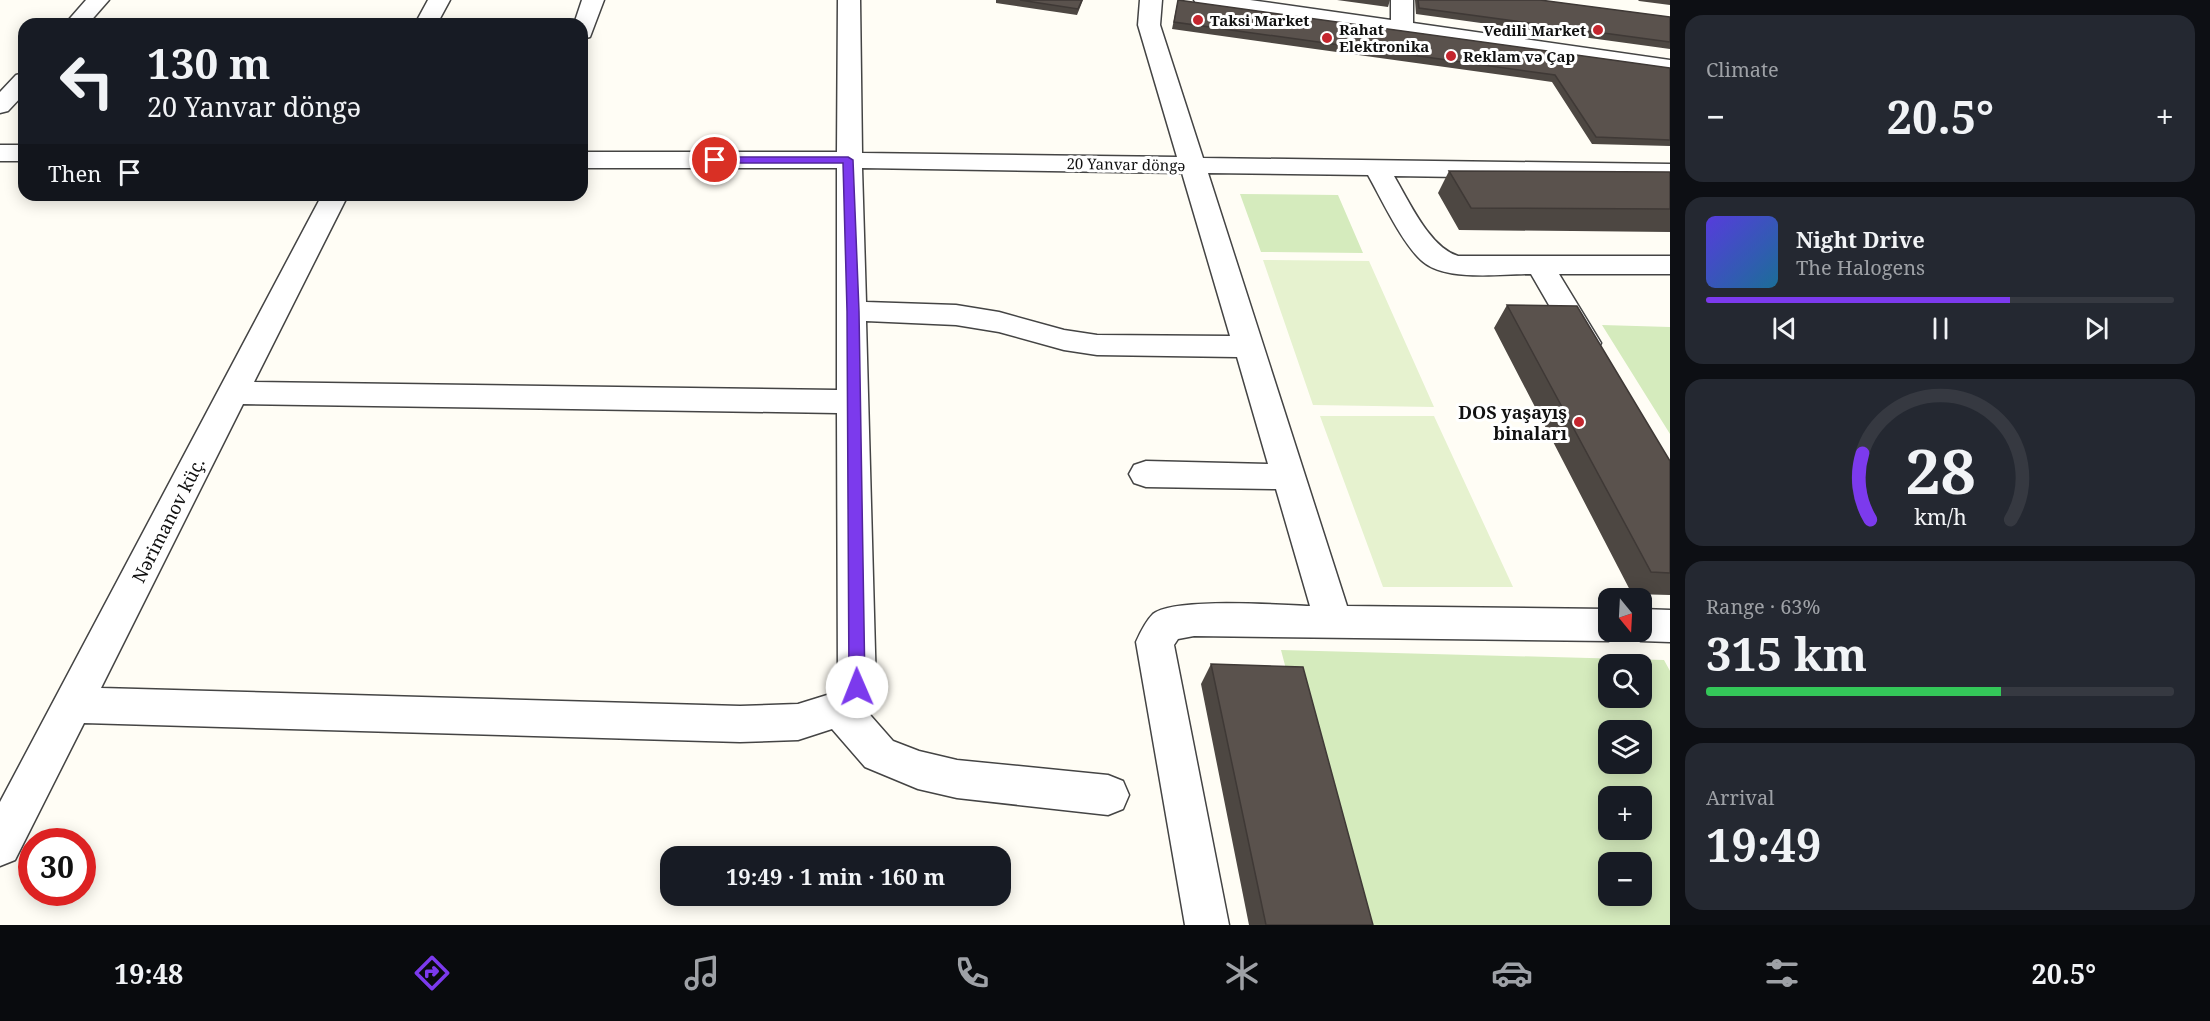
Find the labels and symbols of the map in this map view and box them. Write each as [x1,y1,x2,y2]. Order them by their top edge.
place label: Taksi Market [1210,10,1309,30]
marker: Taksi Market [1191,13,1205,27]
place label: Rahat Elektronika [1339,19,1429,56]
place label: Vedili Market [1483,20,1586,40]
marker: Vedili Market [1591,23,1605,37]
marker: Rahat Elektronika [1320,31,1334,45]
place label: Reklam və Çap [1463,46,1575,66]
marker: Reklam və Çap [1444,49,1458,63]
pin [689,134,740,185]
street label: 20 Yanvar döngə [1066,153,1186,175]
place label: DOS yaşayış binaları [1458,400,1568,445]
marker: DOS yaşayış binaları [1572,415,1586,429]
street label: Nərimanov küç. [126,453,210,587]
north arrow [1598,588,1652,642]
position arrow [825,655,889,719]
speed limit sign: 30 [18,828,96,906]

